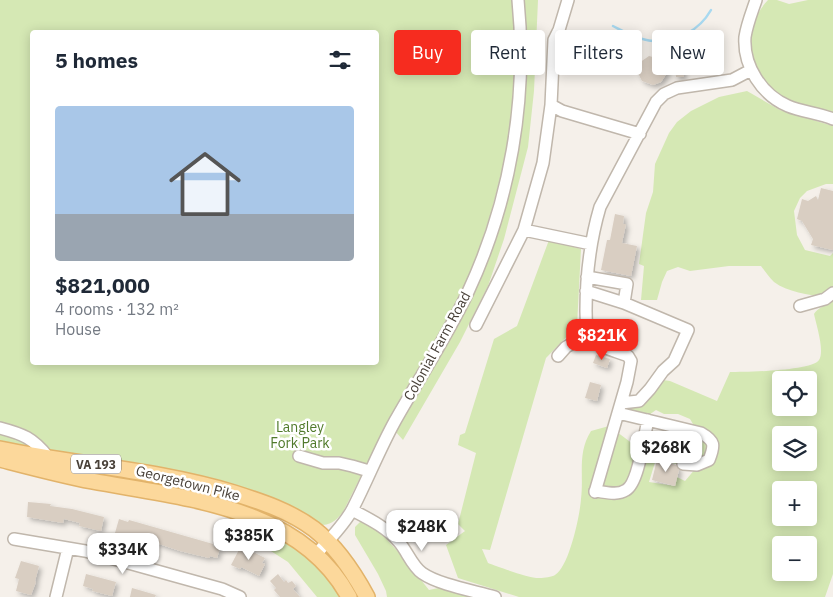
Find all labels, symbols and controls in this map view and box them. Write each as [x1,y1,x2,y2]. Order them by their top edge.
chip: Buy [394,30,461,75]
chip: Rent [471,30,545,75]
chip: Filters [555,30,642,75]
chip: New [652,30,724,75]
text: 5 homes [55,46,138,74]
icon: filters [326,46,354,74]
icon: home [160,139,250,229]
text: $821,000 [55,271,150,299]
street label: Colonial Farm Road [400,288,474,404]
text: 4 rooms · 132 m² [55,299,179,319]
pin: $821K [567,318,637,361]
text: House [55,319,101,339]
text: $821K [577,325,627,345]
map controls [772,371,817,581]
button: locate [772,371,817,416]
park label: Langley Fork Park [270,418,330,452]
button: layers [772,426,817,471]
pin: $268K [631,430,701,473]
text: $268K [641,437,691,457]
road number: VA 193 [71,454,121,474]
street label: Georgetown Pike [134,461,242,505]
button: + [772,481,817,526]
pin: $248K [387,510,457,552]
text: $248K [397,516,447,536]
pin: $385K [214,518,284,561]
text: $385K [224,525,274,545]
pin: $334K [88,532,158,575]
button: − [772,536,817,581]
text: $334K [98,539,148,559]

